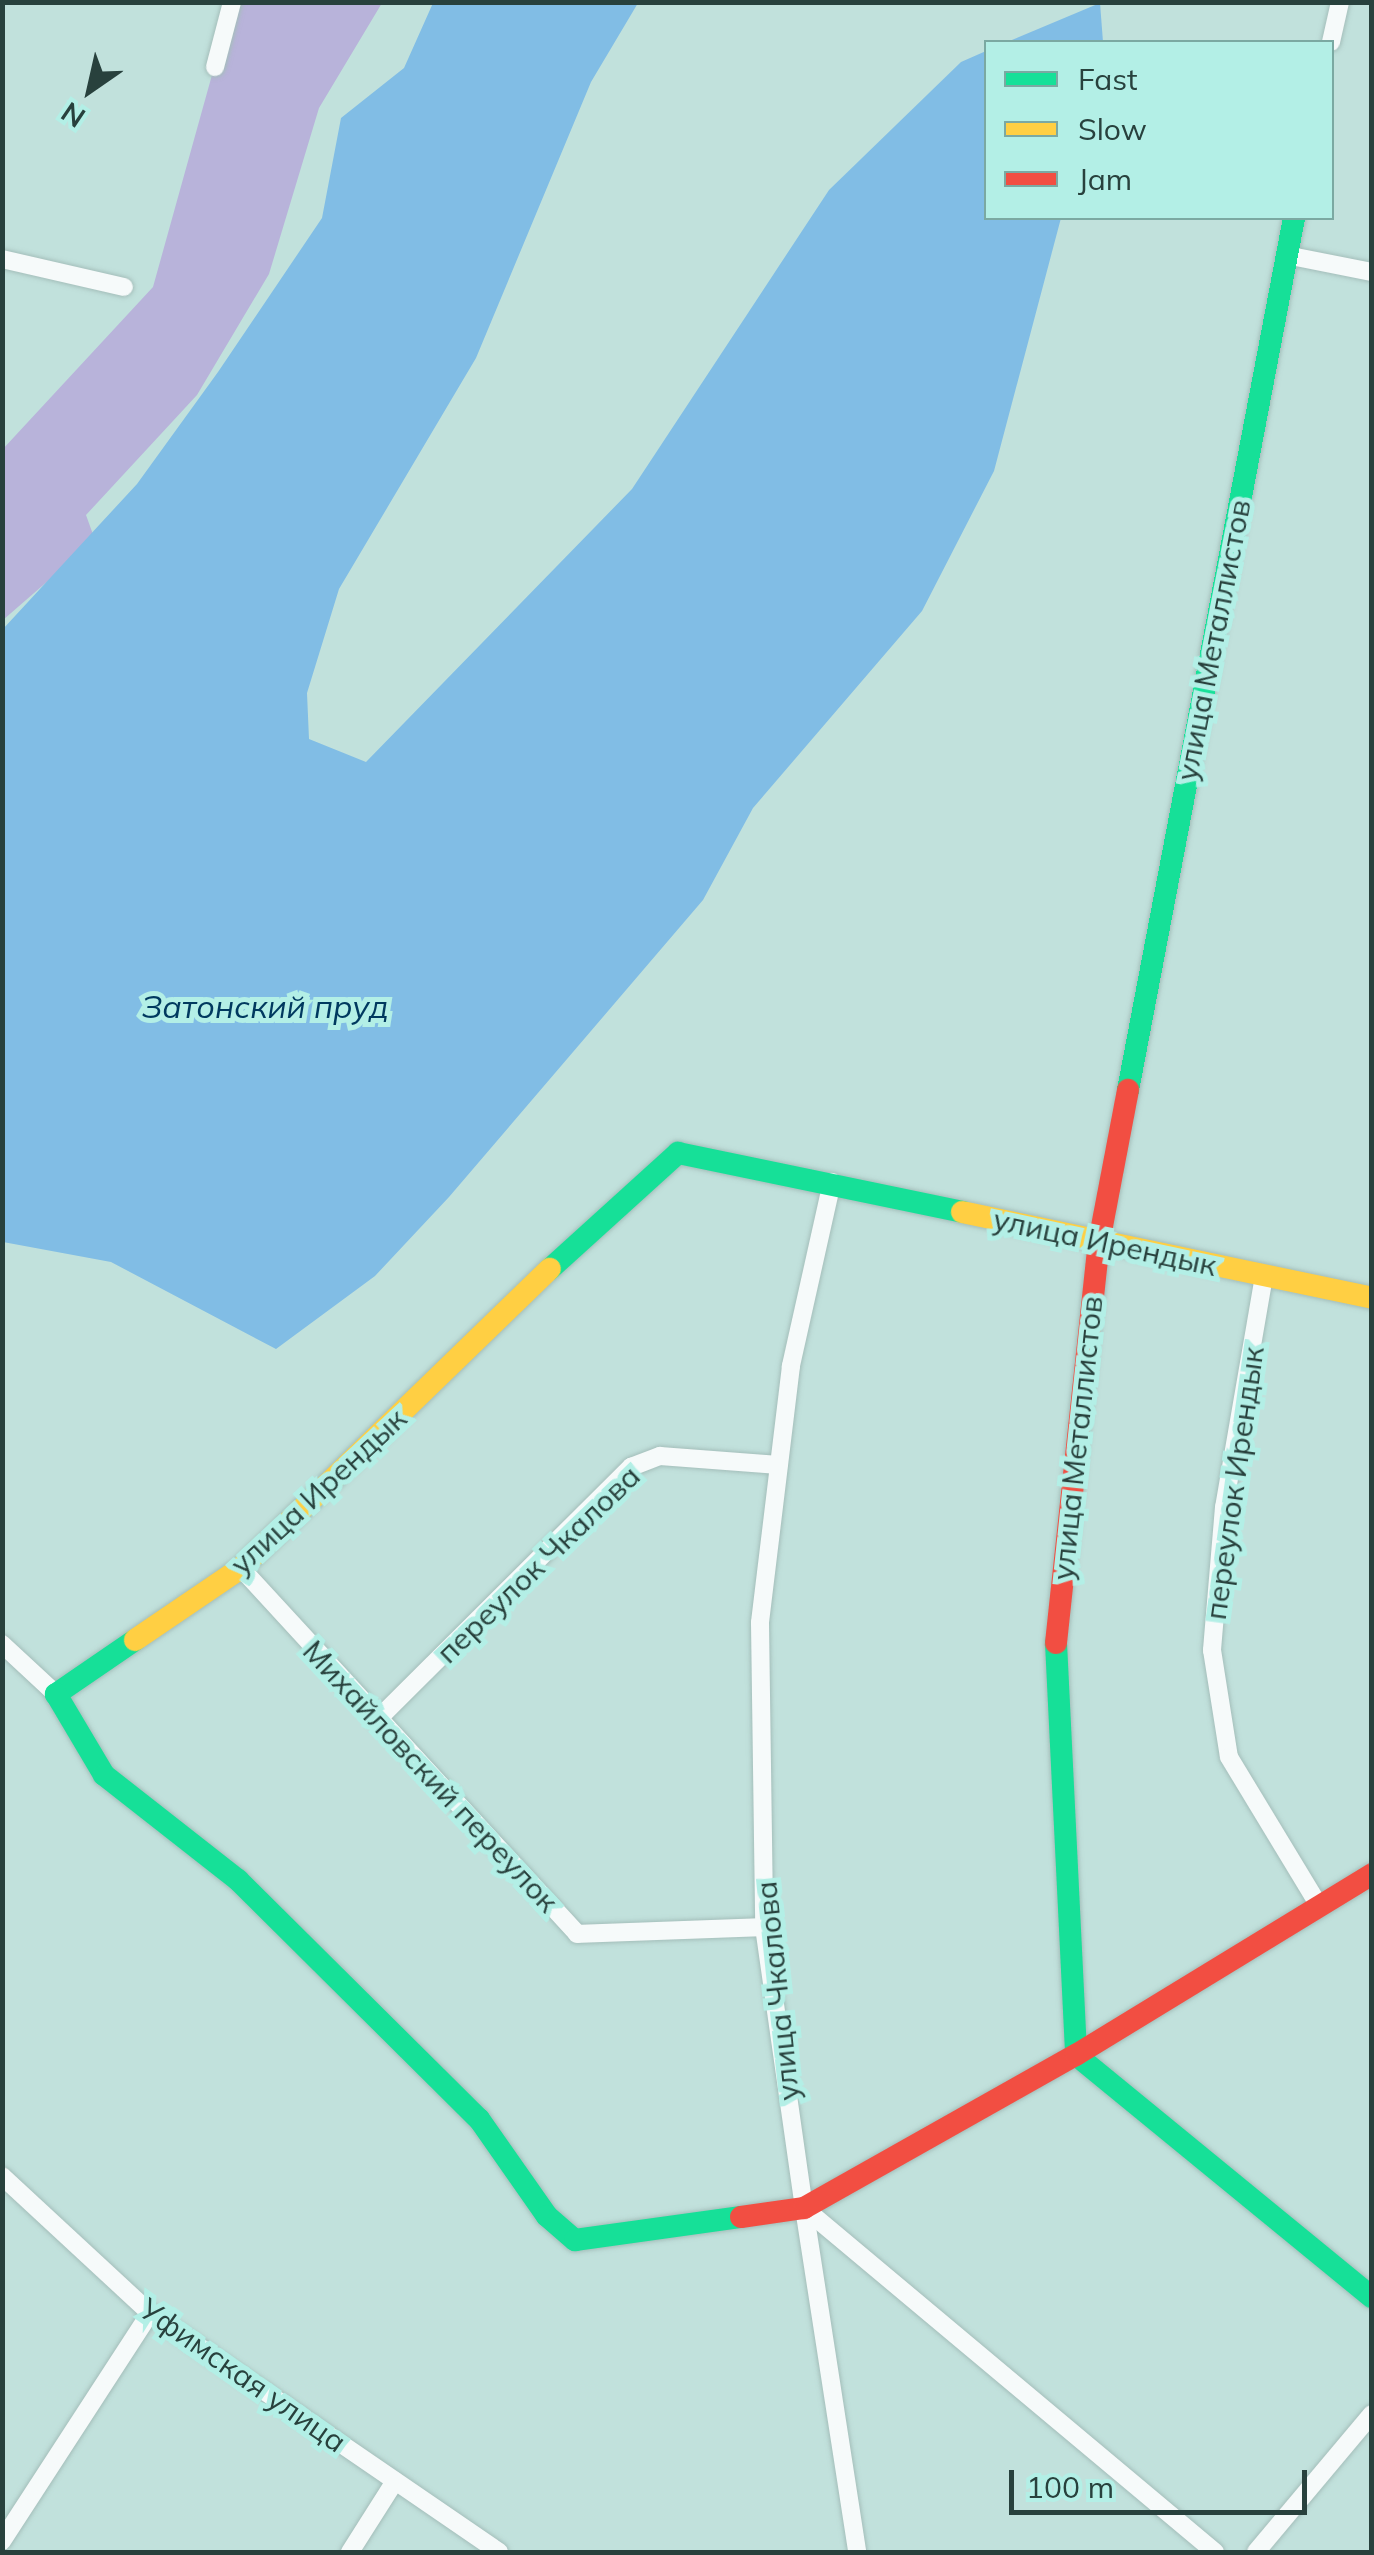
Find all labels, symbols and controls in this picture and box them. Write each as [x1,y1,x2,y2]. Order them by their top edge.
north arrow [40,40,140,140]
legend [984,40,1334,220]
text: Fast [1078,60,1138,98]
text: N [54,95,92,136]
text: Slow [1078,110,1147,148]
text: Jam [1078,160,1132,198]
street label: улица Металлистов [1168,496,1258,784]
water label: Затонский пруд [141,987,389,1025]
street label: улица Ирендык [990,1201,1220,1283]
street label: улица Металлистов [1044,1294,1110,1582]
street label: переулок Ирендык [1197,1344,1271,1622]
street label: улица Ирендык [223,1400,413,1582]
street label: переулок Чкалова [429,1458,647,1670]
street label: Михайловский переулок [296,1633,566,1919]
street label: улица Чкалова [748,1879,806,2103]
street label: Уфимская улица [133,2290,353,2460]
scale bar [1014,2450,1312,2512]
text: 100 m [1026,2468,1114,2506]

